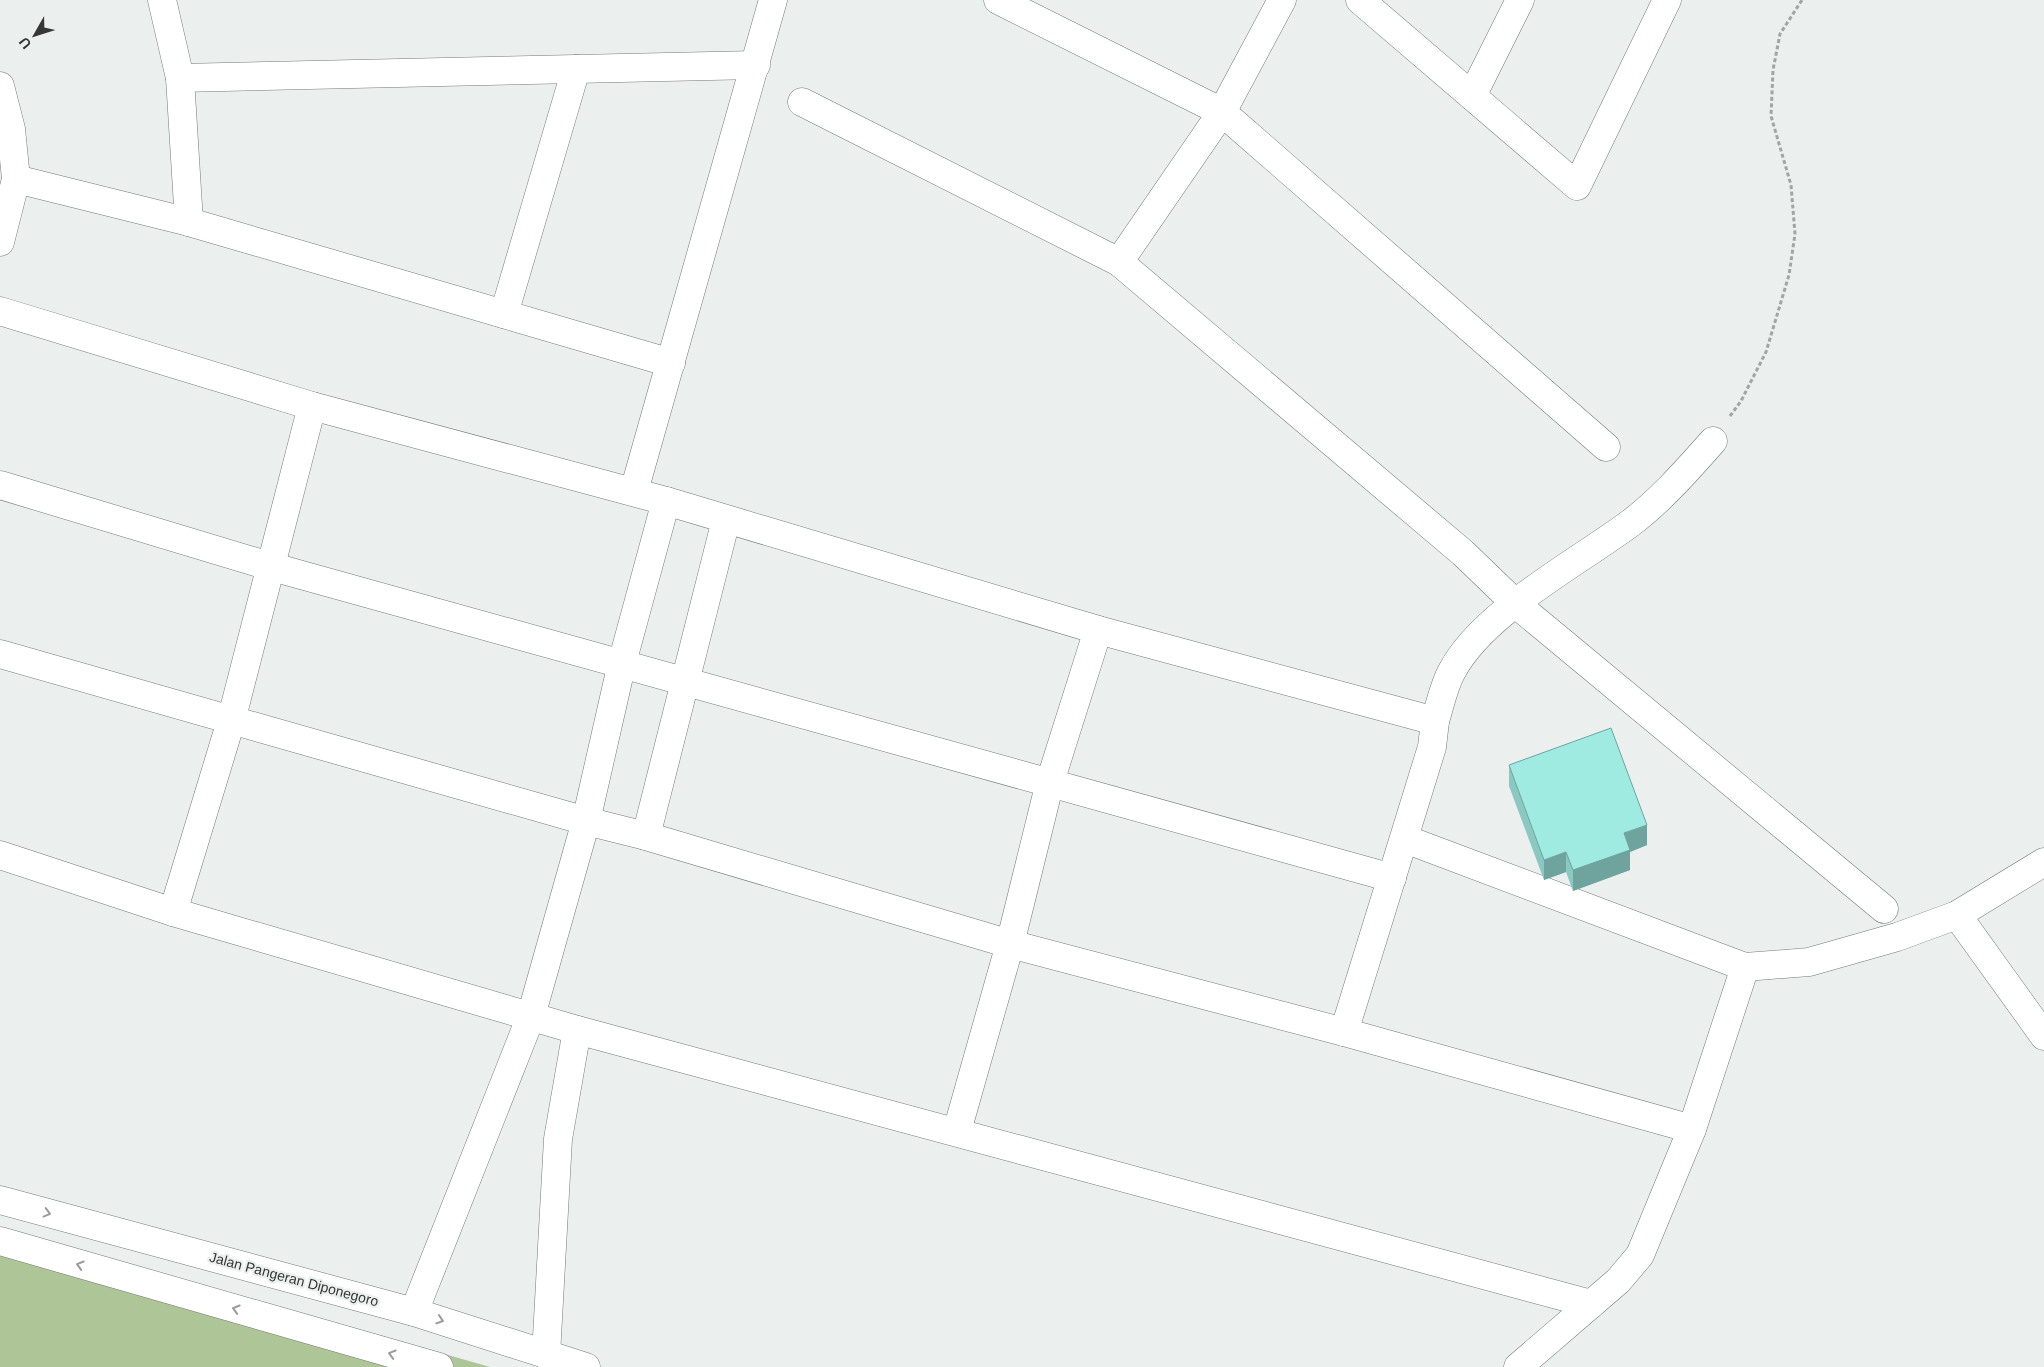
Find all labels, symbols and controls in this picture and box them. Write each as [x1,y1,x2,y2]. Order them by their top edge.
north arrow [10,10,60,60]
text: U [15,34,34,52]
one-way arrow [43,1207,52,1218]
street label: Jalan Pangeran Diponegoro [208,1249,380,1309]
one-way arrow [76,1260,84,1270]
one-way arrow [232,1305,240,1315]
one-way arrow [435,1315,444,1325]
one-way arrow [389,1349,397,1359]

